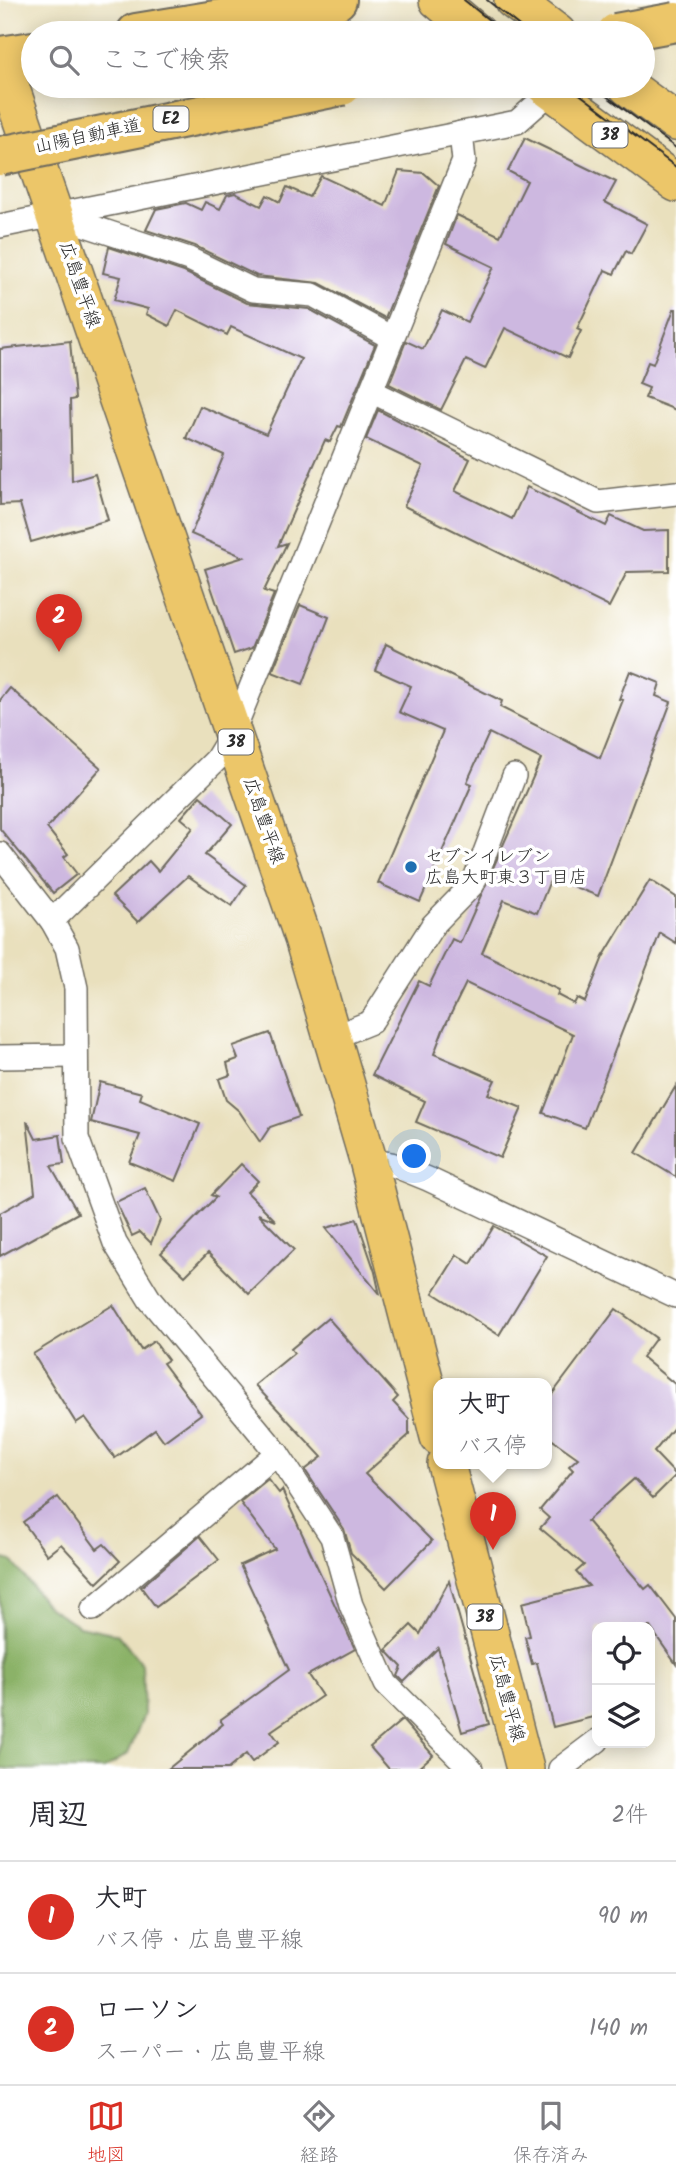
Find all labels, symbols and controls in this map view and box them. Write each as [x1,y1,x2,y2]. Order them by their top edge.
search box [21,21,655,98]
text: ここで検索 [101,40,231,82]
icon: search [45,41,83,79]
road number: E2 [154,106,188,132]
street label: 山陽自動車道 [32,112,144,162]
road number: 38 [592,122,628,148]
street label: 広島豊平線 [51,238,107,332]
pin: 2 [36,594,82,652]
road number: 38 [218,730,254,754]
street label: 広島豊平線 [235,774,291,868]
place label: セブンイレブン 広島大町東３丁目店 [425,843,587,893]
marker: セブンイレブン 広島大町東３丁目店 [403,859,419,875]
your location [397,1139,431,1173]
popup [433,1378,552,1469]
text: 大町 [458,1384,510,1426]
text: バス停 [458,1429,527,1465]
pin: 1 [470,1492,516,1550]
road number: 38 [468,1604,503,1630]
map controls [592,1622,655,1748]
button: locate [592,1622,655,1685]
street label: 広島豊平線 [480,1651,532,1745]
button: layers [592,1685,655,1748]
text: 周辺 [28,1792,88,1840]
text: 2件 [612,1798,648,1834]
text: 大町 [95,1878,147,1920]
text: 1 [48,1899,54,1935]
text: 90 m [598,1899,648,1935]
text: バス停 · 広島豊平線 [95,1923,303,1959]
text: ローソン [95,1990,199,2032]
text: 2 [44,2011,58,2047]
text: 140 m [589,2011,648,2047]
text: スーパー · 広島豊平線 [95,2035,325,2071]
tab: 地図 [87,2097,125,2171]
tab: 経路 [300,2097,338,2171]
tab: 保存済み [513,2097,589,2171]

